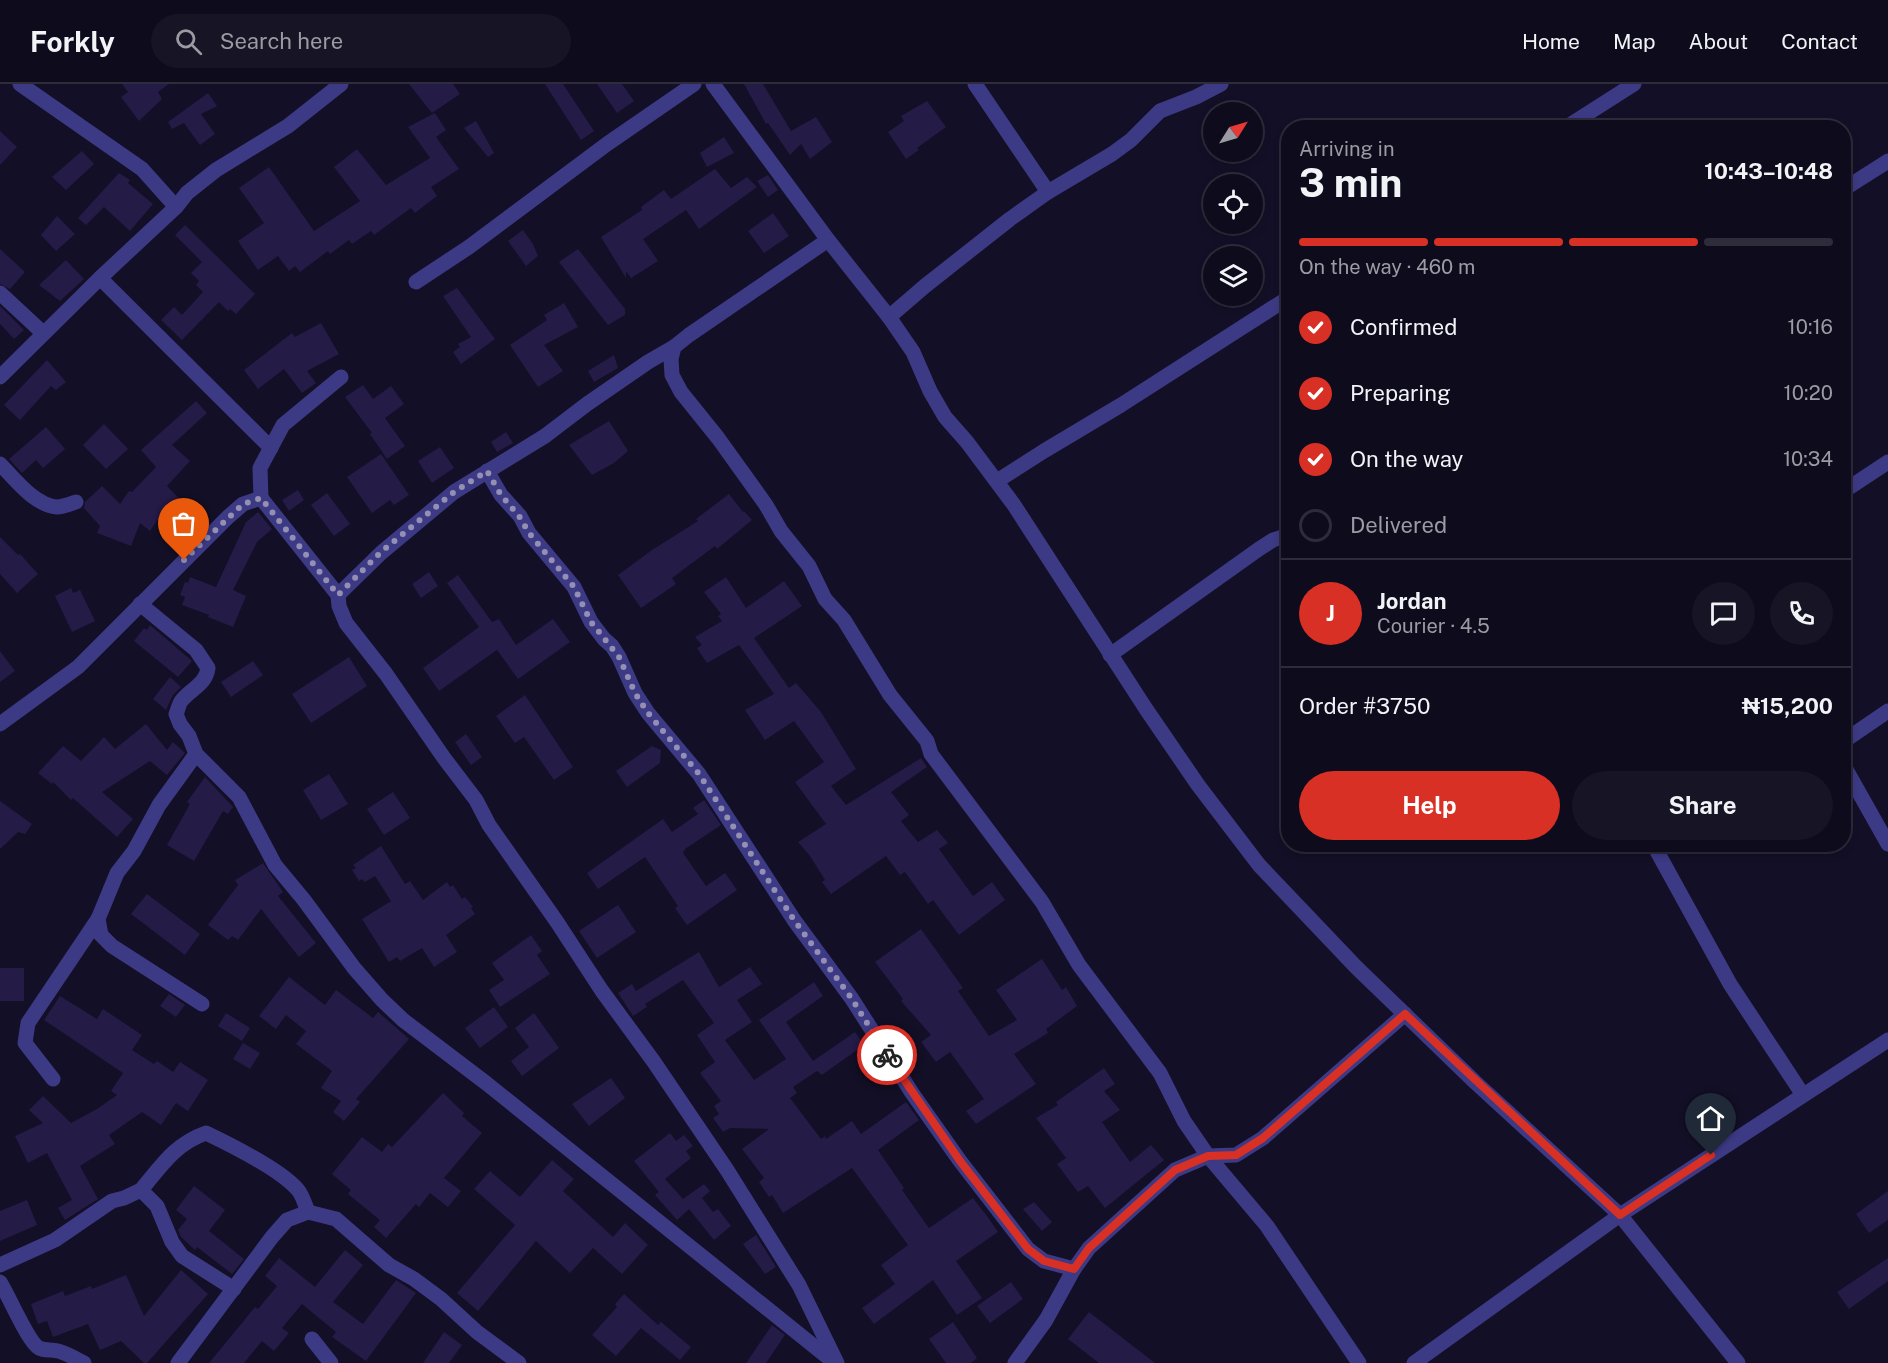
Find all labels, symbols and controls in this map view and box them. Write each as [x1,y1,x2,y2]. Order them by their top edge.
search box [151,14,571,68]
text: Forkly [30,25,115,58]
icon: search [172,25,205,58]
text: Search here [220,28,343,54]
text: Home [1522,29,1580,54]
text: Map [1613,29,1656,54]
text: About [1689,29,1748,54]
text: Contact [1781,29,1858,54]
north arrow [1203,102,1263,162]
map controls [1203,102,1263,306]
text: Arriving in [1299,137,1394,161]
text: 10:43–10:48 [1704,158,1833,184]
text: 3 min [1299,160,1402,206]
button: locate [1203,174,1263,234]
button: layers [1203,246,1263,306]
text: On the way · 460 m [1299,255,1475,279]
icon: check [1299,311,1332,344]
text: Confirmed [1350,314,1457,340]
text: 10:16 [1788,315,1833,339]
icon: check [1299,377,1332,410]
text: Preparing [1350,380,1451,406]
text: 10:20 [1784,381,1833,405]
icon: check [1299,443,1332,476]
text: On the way [1350,446,1463,472]
text: 10:34 [1783,447,1833,471]
pin [158,498,209,560]
icon: bag [167,507,200,540]
text: Delivered [1350,512,1447,538]
button: chat [1692,582,1755,645]
button: phone [1770,582,1833,645]
text: Jordan [1377,588,1446,614]
text: J [1326,600,1335,626]
text: Courier · 4.5 [1377,614,1490,638]
text: Order #3750 [1299,693,1430,719]
text: ₦15,200 [1742,693,1833,719]
button: Help [1299,771,1560,840]
button: Share [1572,771,1833,840]
courier [857,1025,917,1085]
icon: bike [871,1039,904,1072]
pin [1685,1093,1736,1155]
icon: home [1694,1102,1727,1135]

